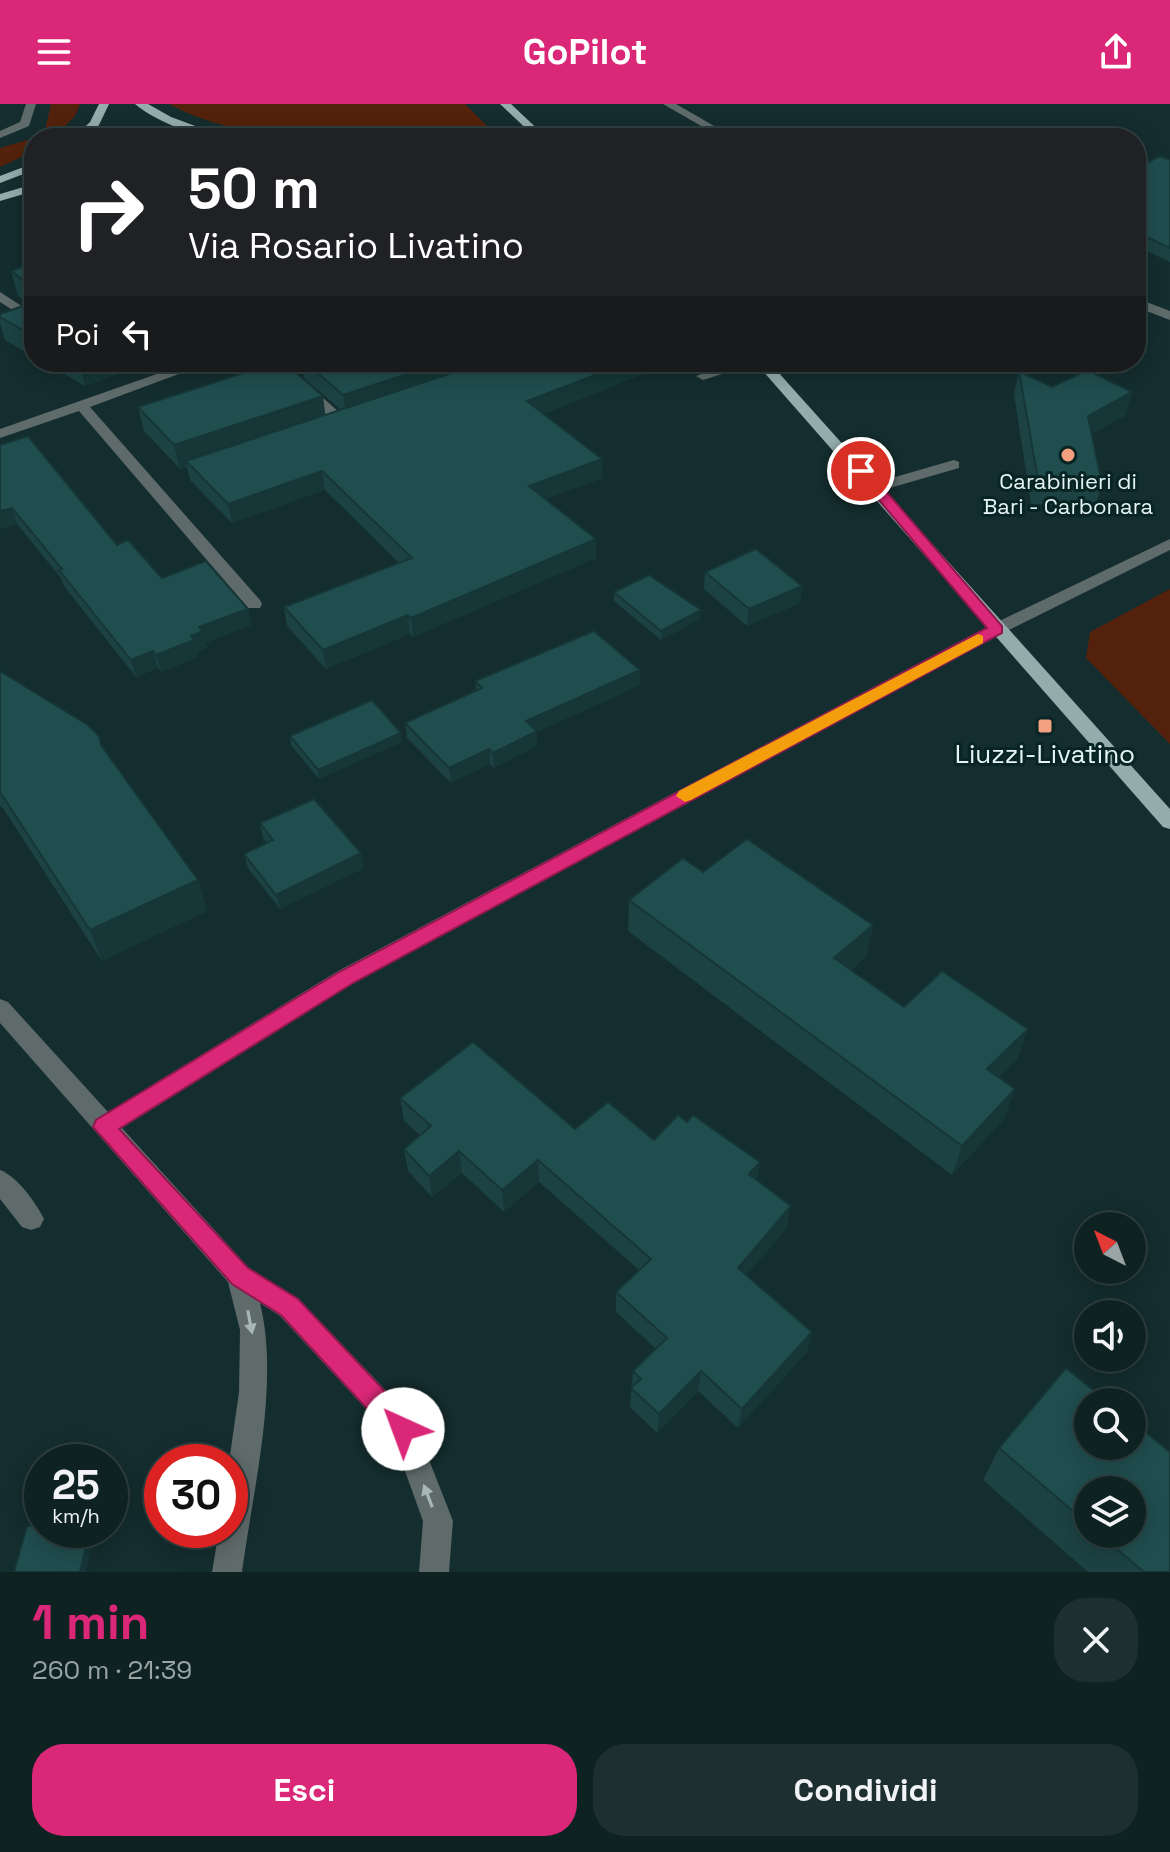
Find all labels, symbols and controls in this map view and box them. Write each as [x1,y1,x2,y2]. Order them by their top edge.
text: GoPilot [523,29,647,75]
icon: menu [32,30,76,74]
icon: share [1094,30,1138,74]
text: 50 m [188,153,320,224]
icon: right [56,160,160,264]
text: Via Rosario Livatino [188,223,524,269]
icon: left [115,312,159,356]
text: Poi [56,315,99,354]
pin [827,437,895,505]
marker: Carabinieri di Bari - Carbonara [1059,446,1077,464]
icon: arrive [839,449,883,493]
place label: Carabinieri di Bari - Carbonara [983,467,1154,520]
marker: Liuzzi-Livatino [1036,717,1054,735]
place label: Liuzzi-Livatino [955,737,1135,771]
north arrow [1074,1212,1146,1284]
map controls [1074,1212,1146,1548]
button: sound [1074,1300,1146,1372]
one-way arrow [245,1310,257,1335]
position arrow [361,1387,445,1471]
button: search [1074,1388,1146,1460]
speed limit sign: 30 [144,1444,248,1548]
text: 25 [52,1460,100,1511]
button: layers [1074,1476,1146,1548]
one-way arrow [421,1484,434,1508]
text: km/h [52,1503,100,1529]
text: 1 min [32,1592,149,1653]
button: close [1054,1598,1138,1682]
text: 260 m · 21:39 [32,1653,192,1687]
button: Esci [32,1744,577,1836]
button: Condividi [593,1744,1138,1836]

